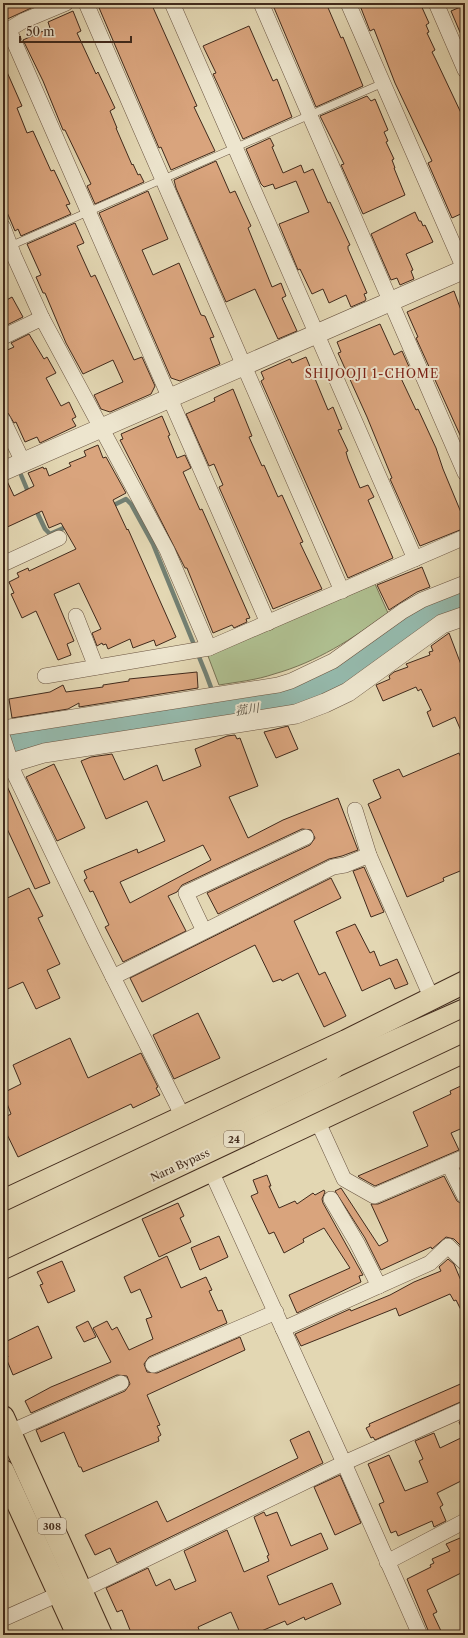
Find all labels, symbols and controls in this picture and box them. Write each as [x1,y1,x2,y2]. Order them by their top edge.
scale bar [20,18,131,44]
text: 50 m [26,24,55,39]
district label: SHIJOOJI 1-CHOME [305,366,439,381]
water label: 菰川 [234,700,262,718]
road number: 24 [224,1131,244,1147]
street label: Nara Bypass [148,1145,212,1185]
road number: 308 [38,1518,66,1534]

